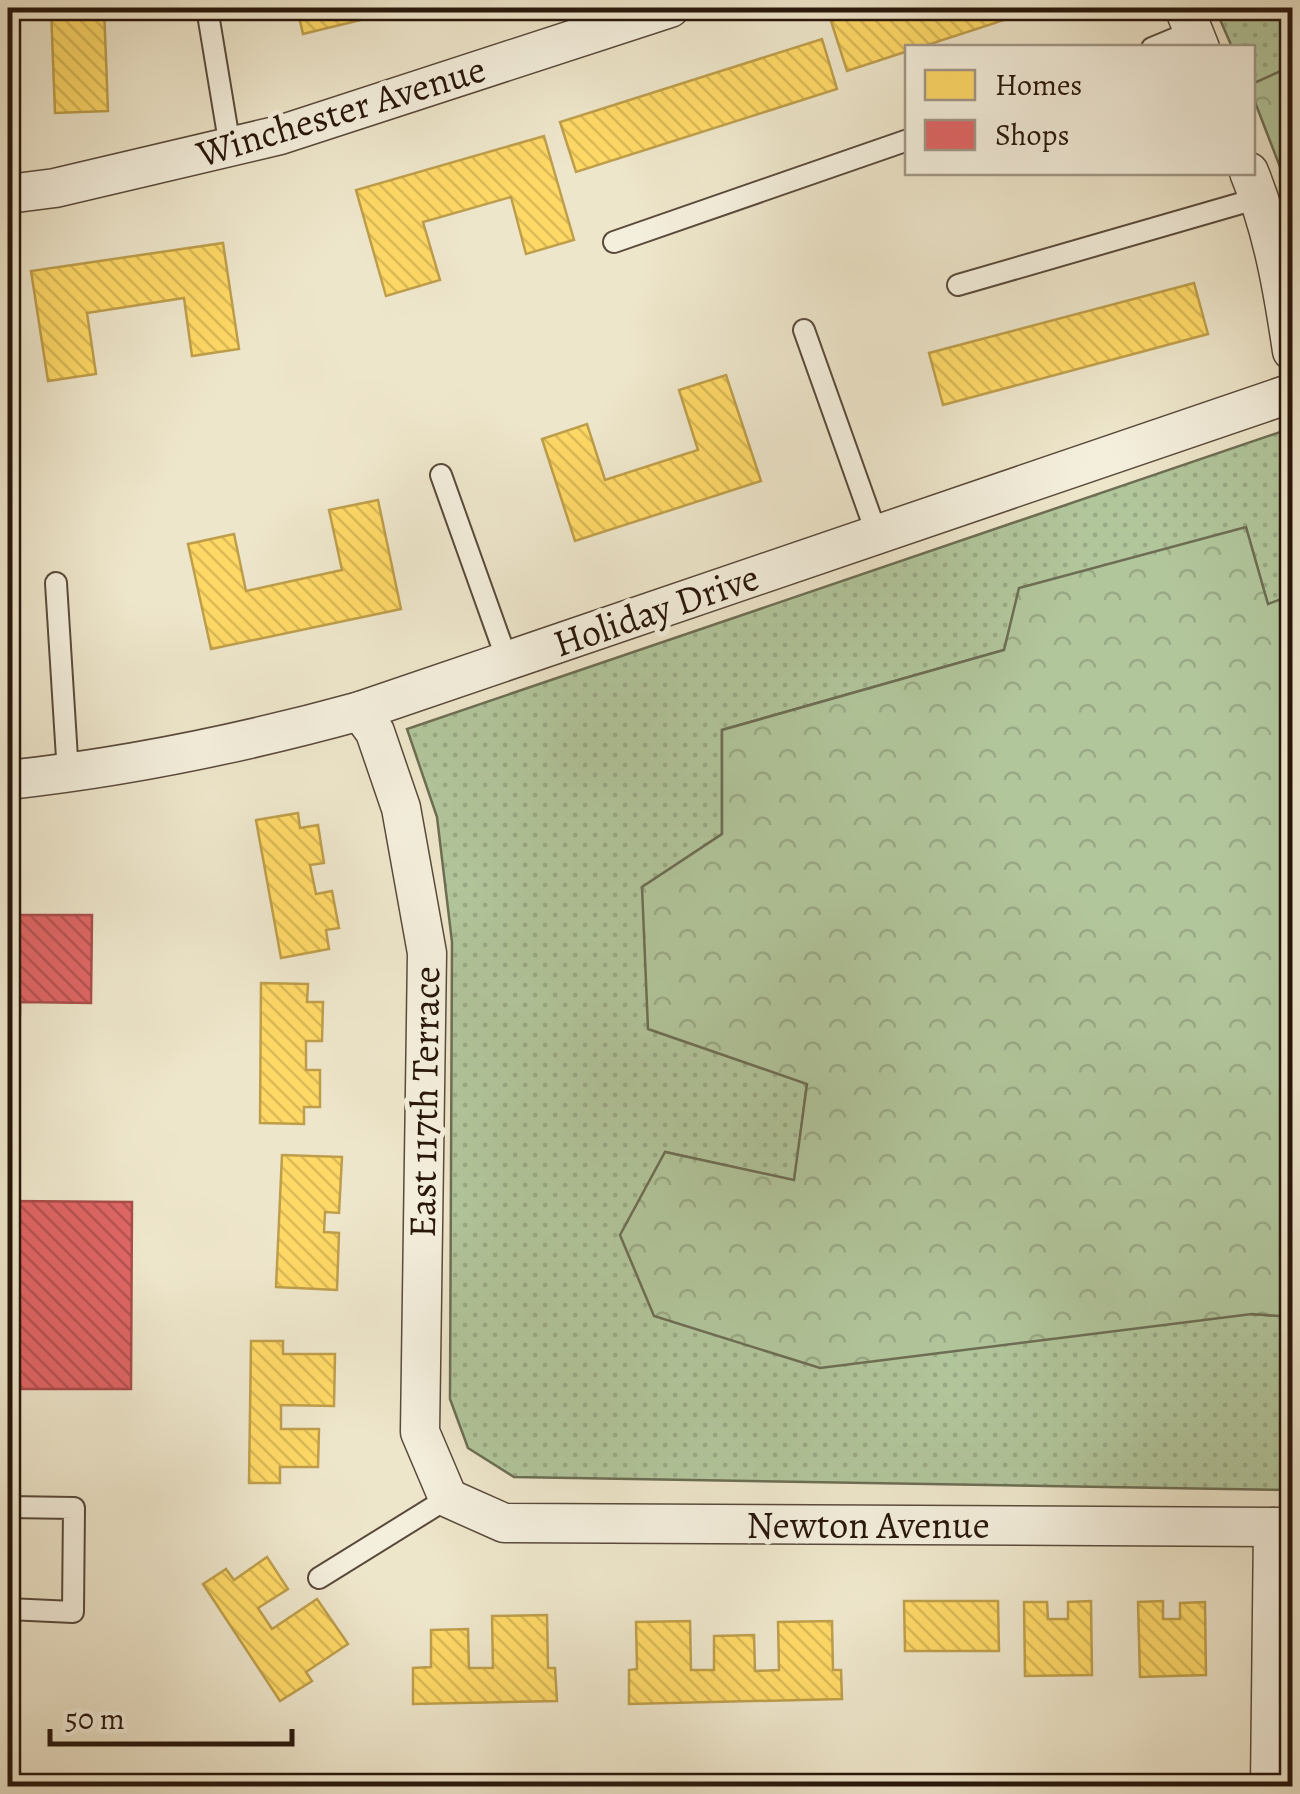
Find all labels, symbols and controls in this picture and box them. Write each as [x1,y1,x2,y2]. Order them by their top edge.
street label: Winchester Avenue [189,42,492,180]
legend [905,45,1255,175]
text: Homes [995,65,1082,105]
text: Shops [995,115,1069,155]
street label: Holiday Drive [546,551,766,669]
street label: East 117th Terrace [396,966,452,1238]
street label: Newton Avenue [746,1499,990,1551]
scale bar [50,1684,292,1746]
text: 50 m [65,1699,125,1739]

